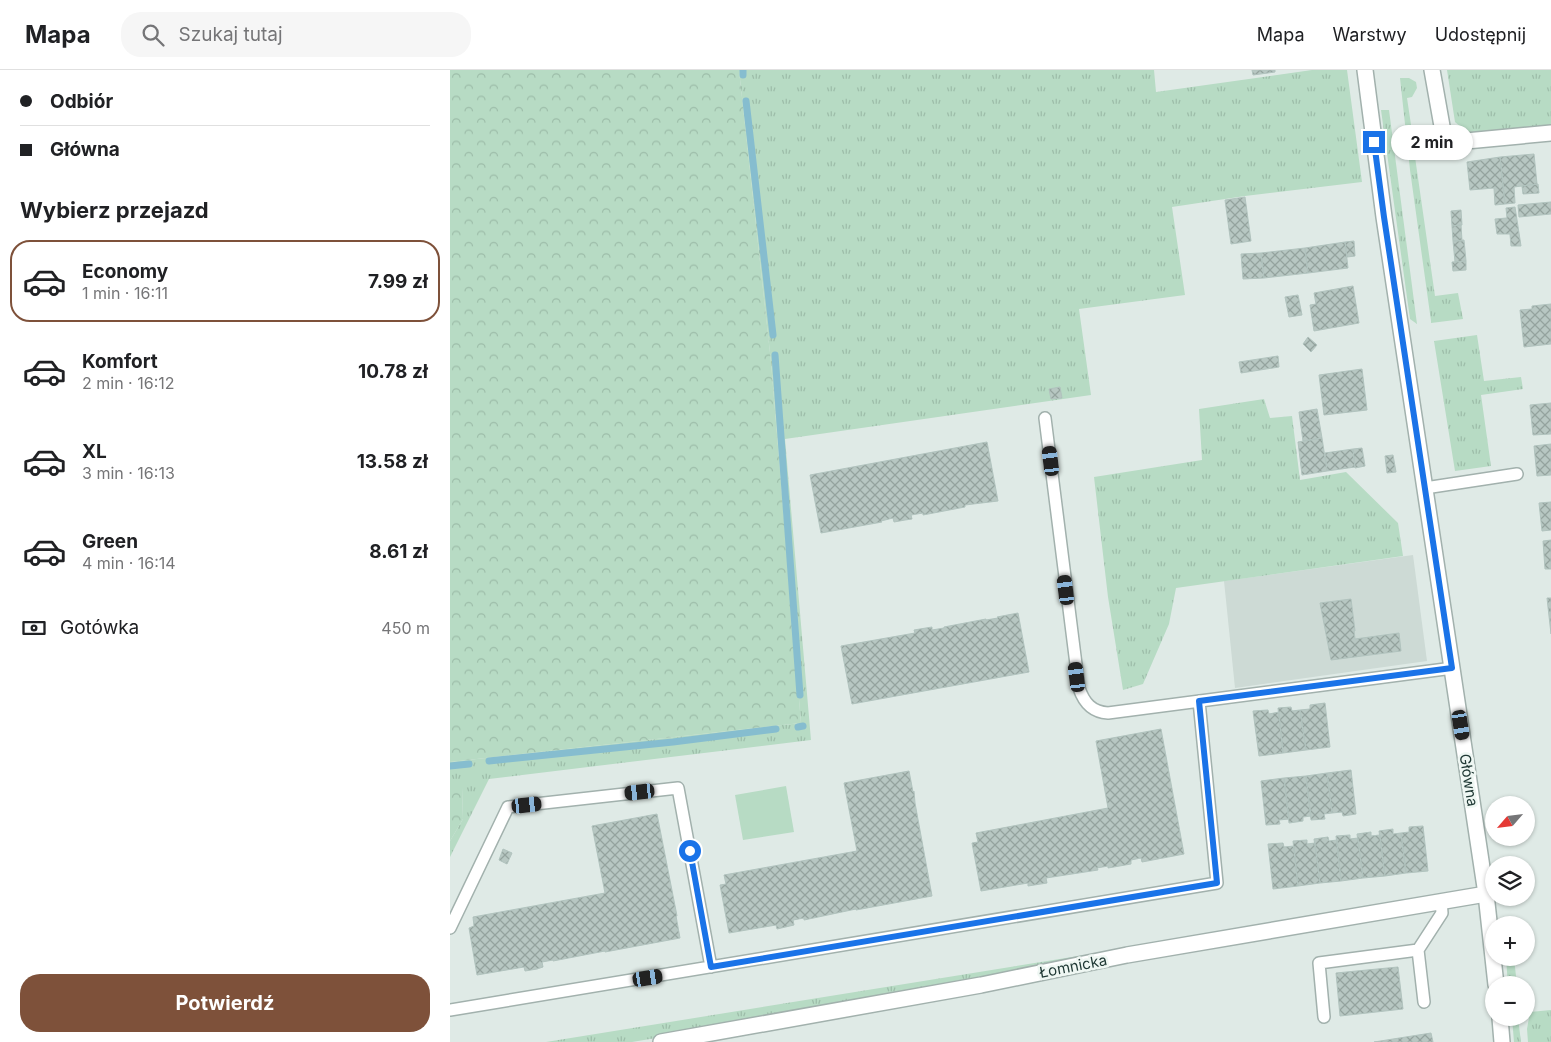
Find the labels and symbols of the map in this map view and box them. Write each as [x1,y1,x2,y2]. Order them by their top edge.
callout: 2 min [1392,124,1474,160]
route end [1363,131,1385,153]
car [1041,445,1060,477]
car [1056,574,1075,606]
car [1067,661,1086,693]
car [1451,709,1470,741]
street label: Główna [1455,752,1483,808]
car [624,783,655,801]
car [511,796,542,814]
north arrow [1485,796,1535,846]
route start [679,840,701,862]
street label: Łomnicka [1037,950,1109,982]
car [632,968,663,988]

